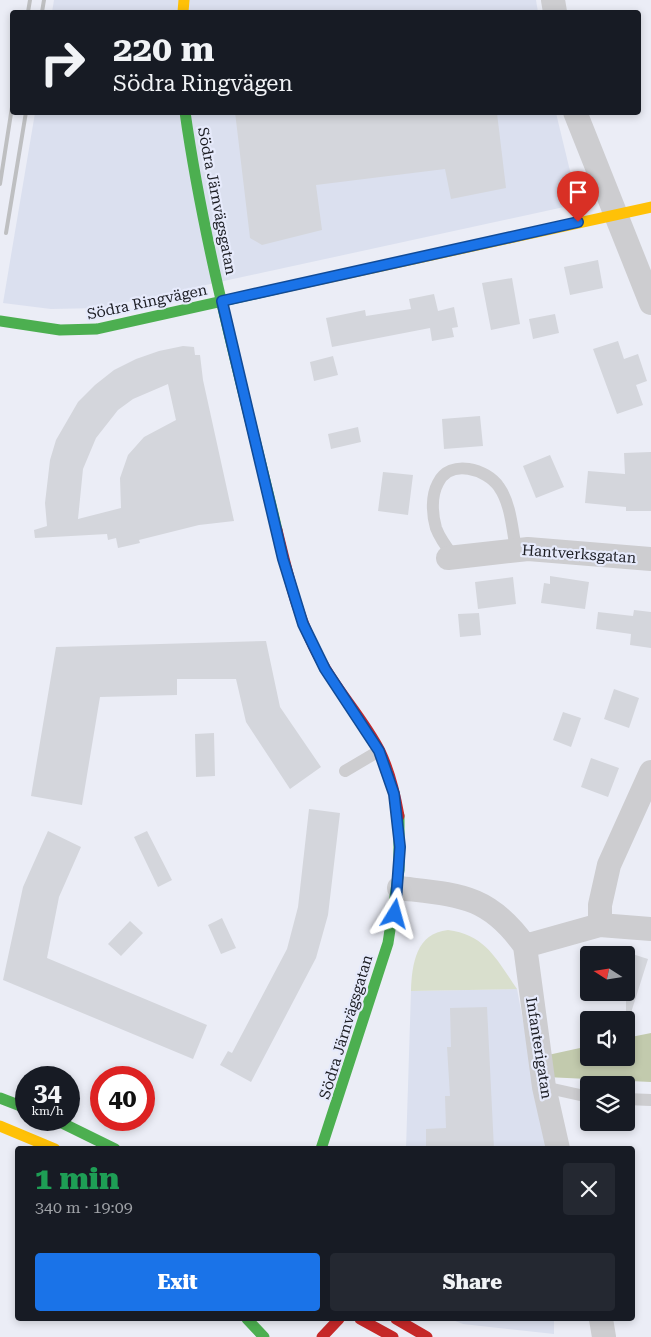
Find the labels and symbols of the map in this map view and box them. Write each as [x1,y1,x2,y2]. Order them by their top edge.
street label: Södra Järnvägsgatan [194,126,240,277]
pin [557,171,599,222]
street label: Södra Ringvägen [85,280,209,324]
street label: Hantverksgatan [521,541,637,567]
position arrow [368,887,420,939]
north arrow [580,946,635,1001]
street label: Södra Järnvägsgatan [315,952,377,1101]
street label: Infanterigatan [522,996,556,1101]
speed limit sign: 40 [90,1066,155,1131]

